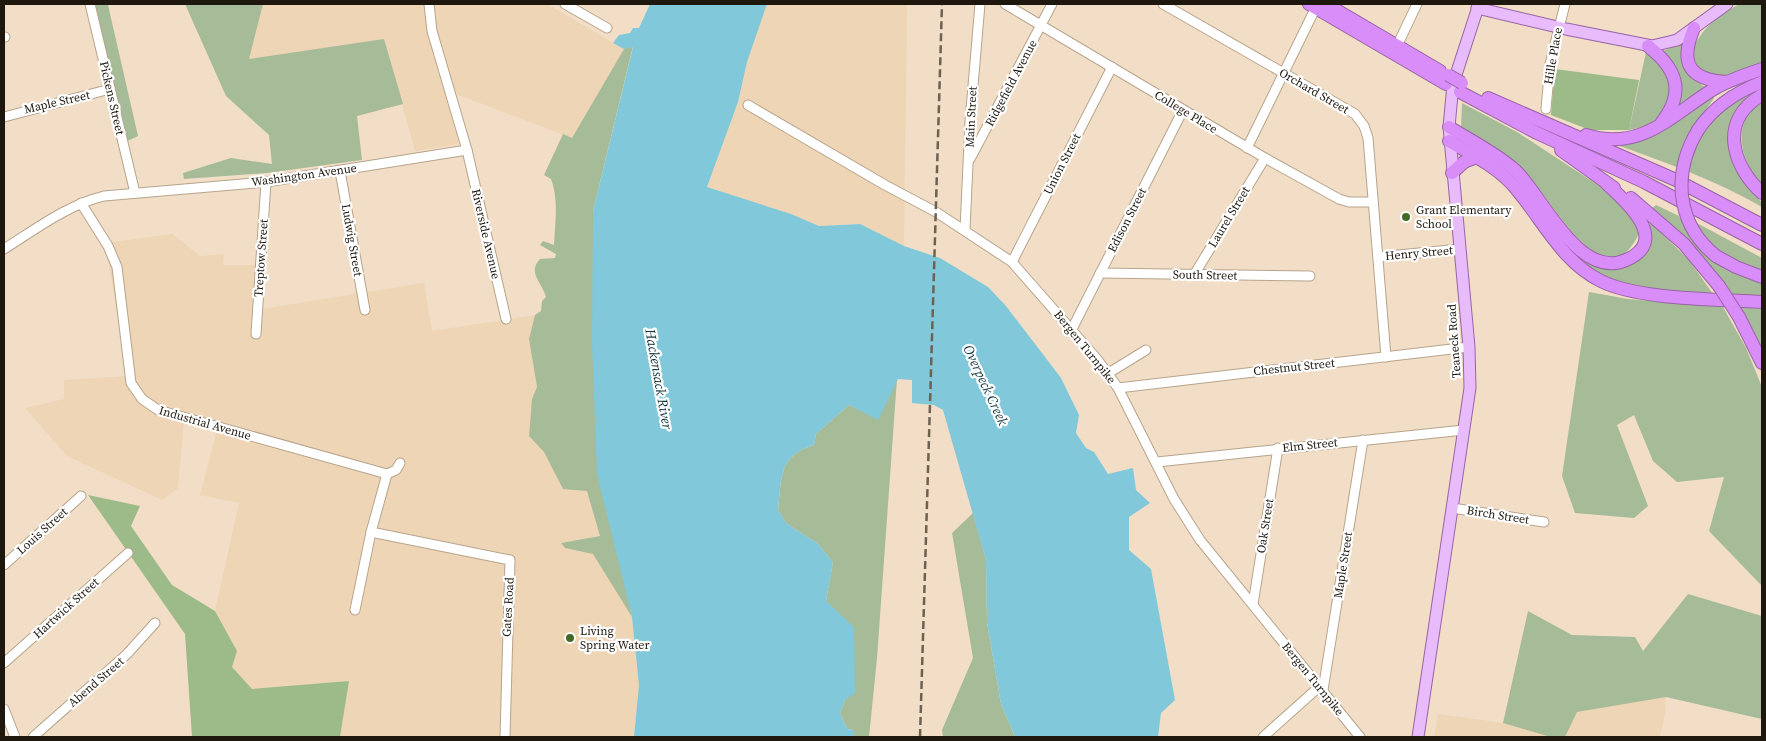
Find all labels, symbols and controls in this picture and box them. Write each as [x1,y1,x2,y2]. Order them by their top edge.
street label: Hille Place [1540,26,1566,86]
street label: Ridgefield Avenue [981,37,1041,129]
street label: Pickens Street [96,60,128,137]
street label: Orchard Street [1276,65,1352,117]
street label: Main Street [961,86,981,148]
street label: Maple Street [23,87,91,117]
street label: College Place [1151,87,1221,137]
street label: Union Street [1040,130,1084,197]
street label: Washington Avenue [250,160,358,190]
street label: Laurel Street [1204,183,1254,251]
street label: Edison Street [1104,185,1150,255]
street label: Riverside Avenue [468,187,504,281]
place label: Grant Elementary School [1416,202,1512,232]
street label: Ludwig Street [338,203,366,278]
marker: Grant Elementary School [1400,211,1412,223]
street label: Treptow Street [250,218,272,298]
street label: Henry Street [1385,242,1454,264]
street label: South Street [1173,266,1237,284]
street label: Teaneck Road [1443,303,1465,379]
street label: Bergen Turnpike [1051,307,1119,387]
water label: Hackensack River [640,326,678,431]
water label: Overpeck Creek [959,341,1014,429]
street label: Chestnut Street [1252,355,1336,379]
street label: Industrial Avenue [157,402,253,444]
street label: Elm Street [1282,434,1338,456]
street label: Oak Street [1253,498,1277,554]
street label: Birch Street [1466,502,1530,528]
street label: Louis Street [13,504,71,558]
street label: Maple Street [1330,531,1356,599]
street label: Hartwick Street [30,574,102,642]
street label: Gates Road [498,577,518,637]
place label: Living Spring Water [580,623,650,653]
marker: Living Spring Water [564,632,576,644]
street label: Bergen Turnpike [1279,639,1347,719]
street label: Abend Street [65,653,127,711]

